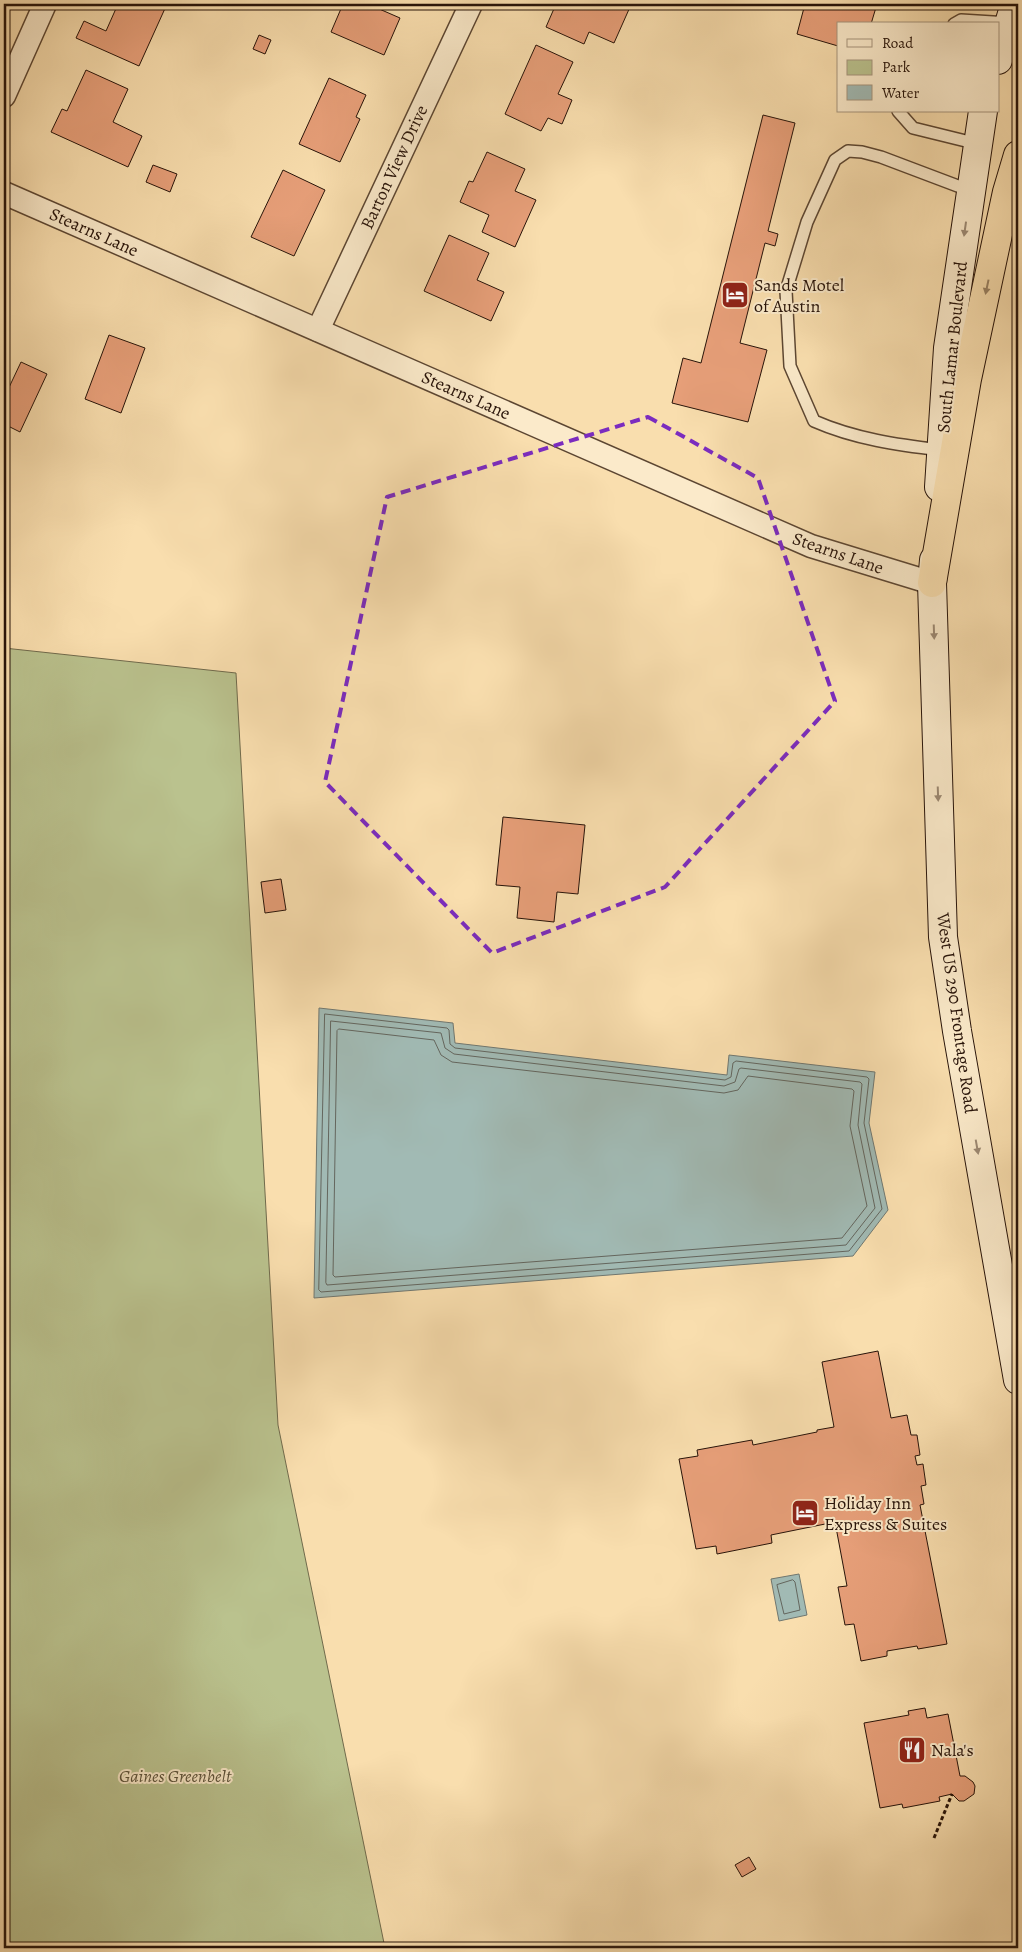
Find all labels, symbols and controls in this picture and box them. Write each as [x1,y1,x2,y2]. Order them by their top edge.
legend [837,22,1000,112]
text: Road [882,33,914,53]
text: Park [882,57,911,77]
text: Water [881,83,919,103]
street label: Barton View Drive [355,101,433,233]
street label: Stearns Lane [46,202,142,262]
one-way arrow [961,221,969,237]
street label: South Lamar Boulevard [931,260,973,434]
place label: Sands Motel of Austin [754,273,845,318]
hotel icon: Sands Motel of Austin [720,280,750,310]
one-way arrow [982,280,990,296]
street label: Stearns Lane [418,365,514,425]
street label: Stearns Lane [789,526,887,580]
one-way arrow [930,624,938,640]
one-way arrow [935,787,943,803]
street label: West US 290 Frontage Road [931,910,983,1115]
one-way arrow [974,1139,982,1155]
place label: Holiday Inn Express & Suites [824,1491,947,1536]
hotel icon: Holiday Inn Express & Suites [790,1498,820,1528]
restaurant icon: Nala's [897,1735,927,1765]
place label: Nala's [931,1738,974,1762]
park label: Gaines Greenbelt [119,1764,232,1788]

